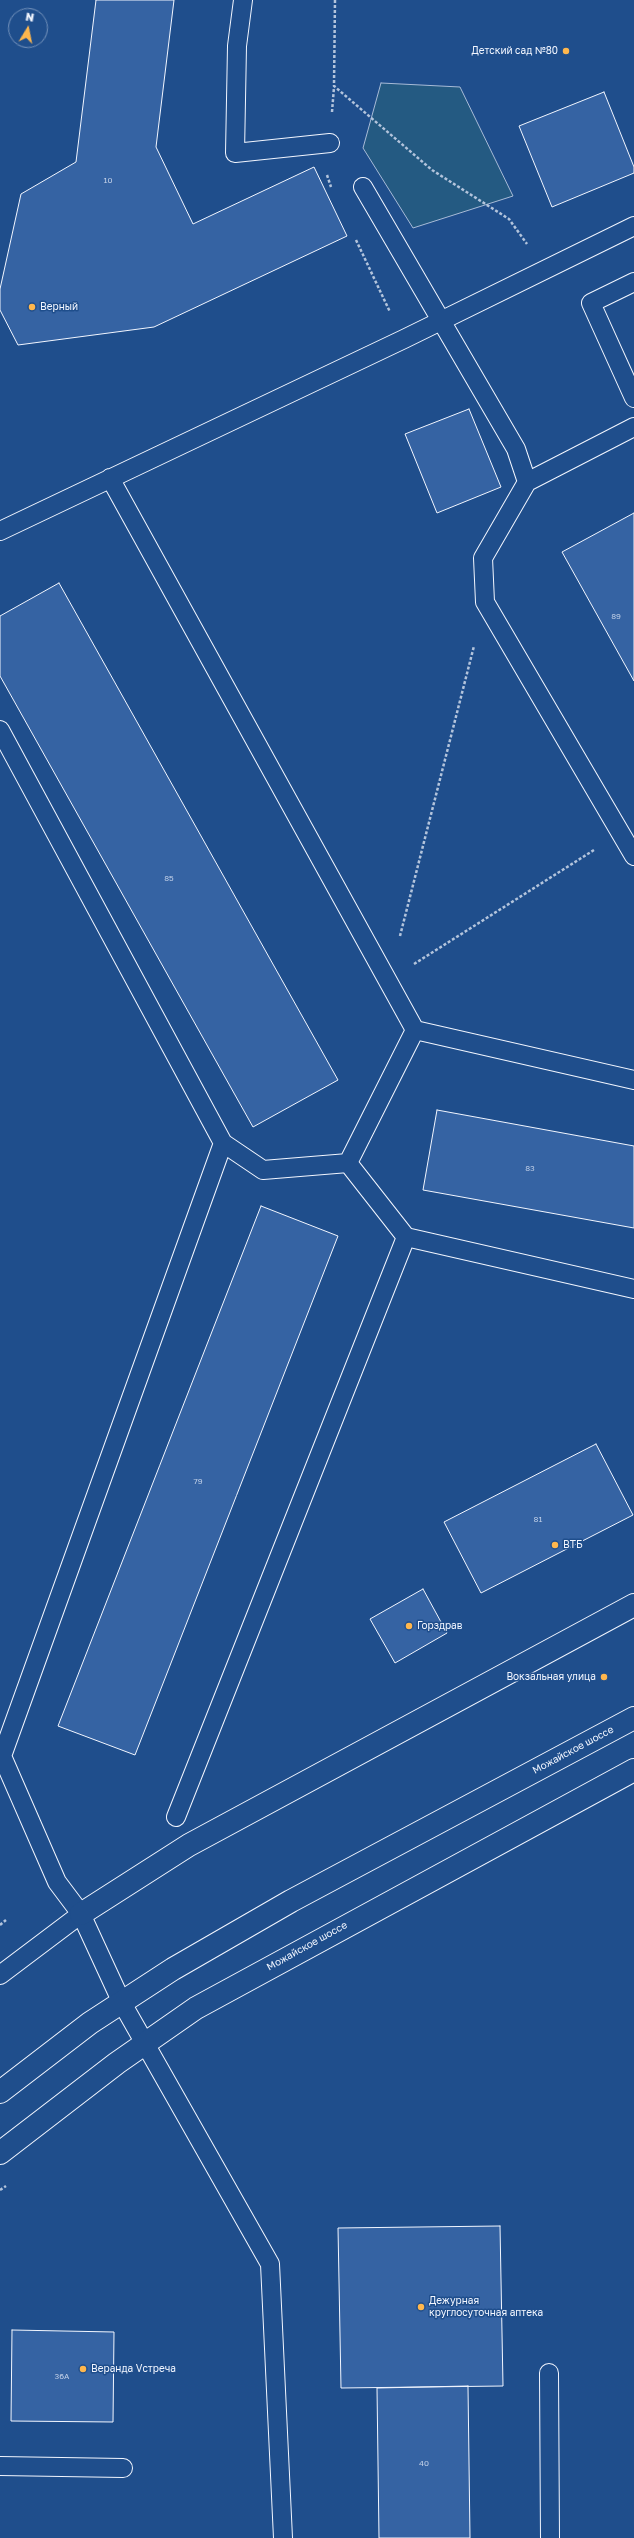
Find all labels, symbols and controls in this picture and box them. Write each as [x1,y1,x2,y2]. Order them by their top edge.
north arrow [8,8,48,48]
text: N [25,10,35,24]
place label: Детский сад №80 [472,45,558,57]
marker: Детский сад №80 [561,46,571,56]
house number: 10 [104,175,112,185]
place label: Верный [40,301,78,313]
marker: Верный [27,302,37,312]
house number: 89 [611,611,621,621]
house number: 85 [164,873,174,883]
house number: 83 [525,1163,535,1173]
house number: 79 [193,1476,203,1486]
house number: 81 [534,1514,542,1524]
place label: ВТБ [563,1539,583,1551]
marker: ВТБ [550,1540,560,1550]
place label: Горздрав [417,1620,462,1632]
marker: Горздрав [404,1621,414,1631]
place label: Вокзальная улица [506,1671,596,1683]
marker: Вокзальная улица [599,1672,609,1682]
street label: Можайское шоссе [530,1724,616,1776]
street label: Можайское шоссе [265,1919,349,1973]
place label: Дежурная круглосуточная аптека [429,2295,543,2318]
marker: Дежурная круглосуточная аптека [416,2302,426,2312]
place label: Веранда Vстреча [91,2363,176,2375]
marker: Веранда Vстреча [78,2364,88,2374]
house number: 36А [55,2371,69,2381]
house number: 40 [419,2458,429,2468]

